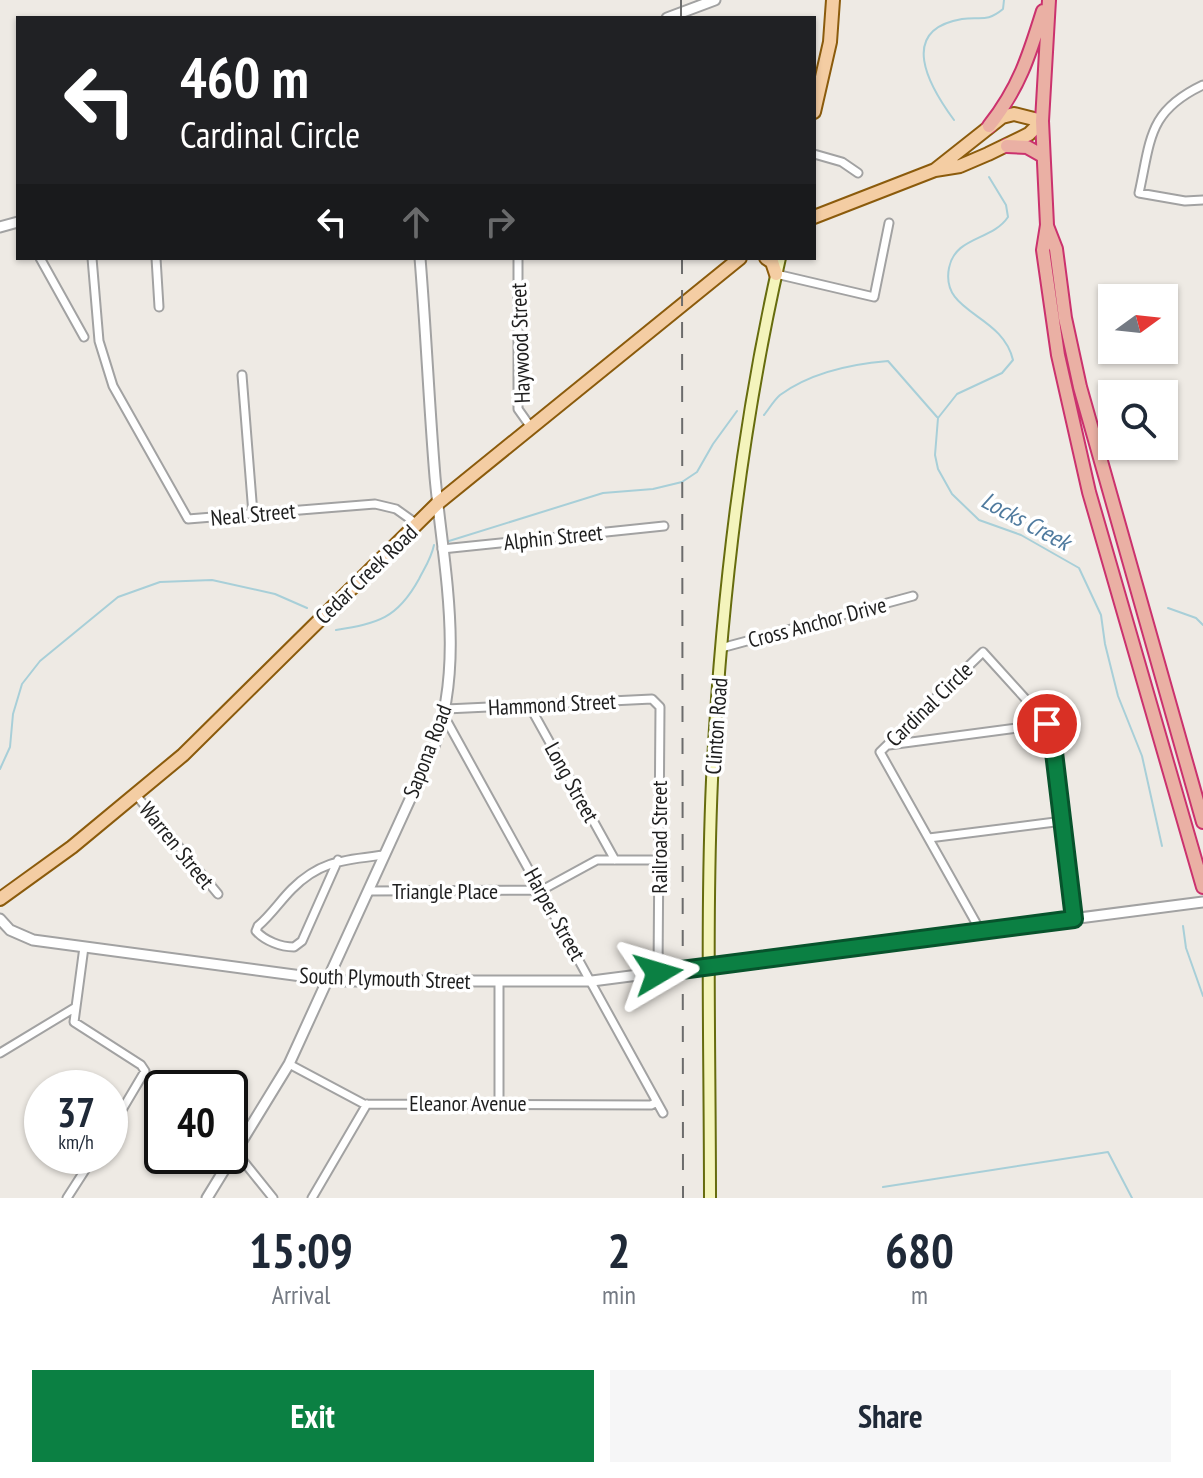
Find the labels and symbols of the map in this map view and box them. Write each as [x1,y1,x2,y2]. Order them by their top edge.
street label: Haywood Street [504,282,536,404]
north arrow [1098,284,1178,364]
water label: Locks Creek [976,485,1078,559]
street label: Neal Street [209,496,297,532]
street label: Cedar Creek Road [309,518,423,630]
street label: Alphin Street [502,518,604,556]
street label: Cross Anchor Drive [745,590,889,654]
street label: Cardinal Circle [880,656,978,752]
street label: Clinton Road [699,677,733,775]
street label: Hammond Street [487,687,617,721]
pin [1013,690,1081,758]
street label: Sapona Road [396,700,458,802]
street label: Long Street [539,737,605,827]
street label: Railroad Street [645,780,673,894]
street label: Warren Street [133,796,221,894]
street label: Harper Street [518,863,592,965]
street label: Triangle Place [392,877,498,905]
position arrow [616,931,700,1015]
street label: South Plymouth Street [299,961,471,995]
speed limit sign: 40 [144,1070,248,1174]
street label: Eleanor Avenue [409,1089,527,1117]

